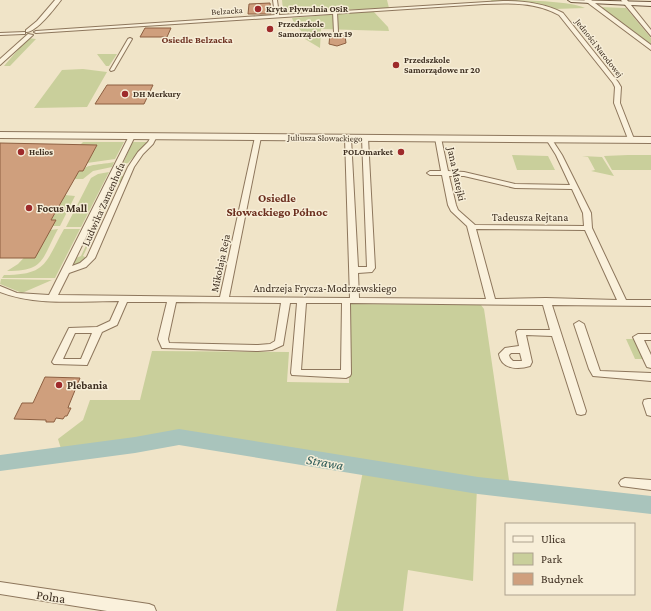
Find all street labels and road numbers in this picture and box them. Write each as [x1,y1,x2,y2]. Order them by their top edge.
street label: Belzacka [211,5,243,17]
street label: Jedności Narodowej [572,16,625,80]
street label: Juliusza Słowackiego [286,132,363,144]
street label: Jana Matejki [444,145,469,202]
street label: Ludwika Zamenhofa [79,160,127,248]
street label: Tadeusza Rejtana [492,211,568,224]
street label: Mikołaja Reja [208,233,233,293]
street label: Andrzeja Frycza-Modrzewskiego [253,282,397,295]
street label: Polna [35,587,66,606]

